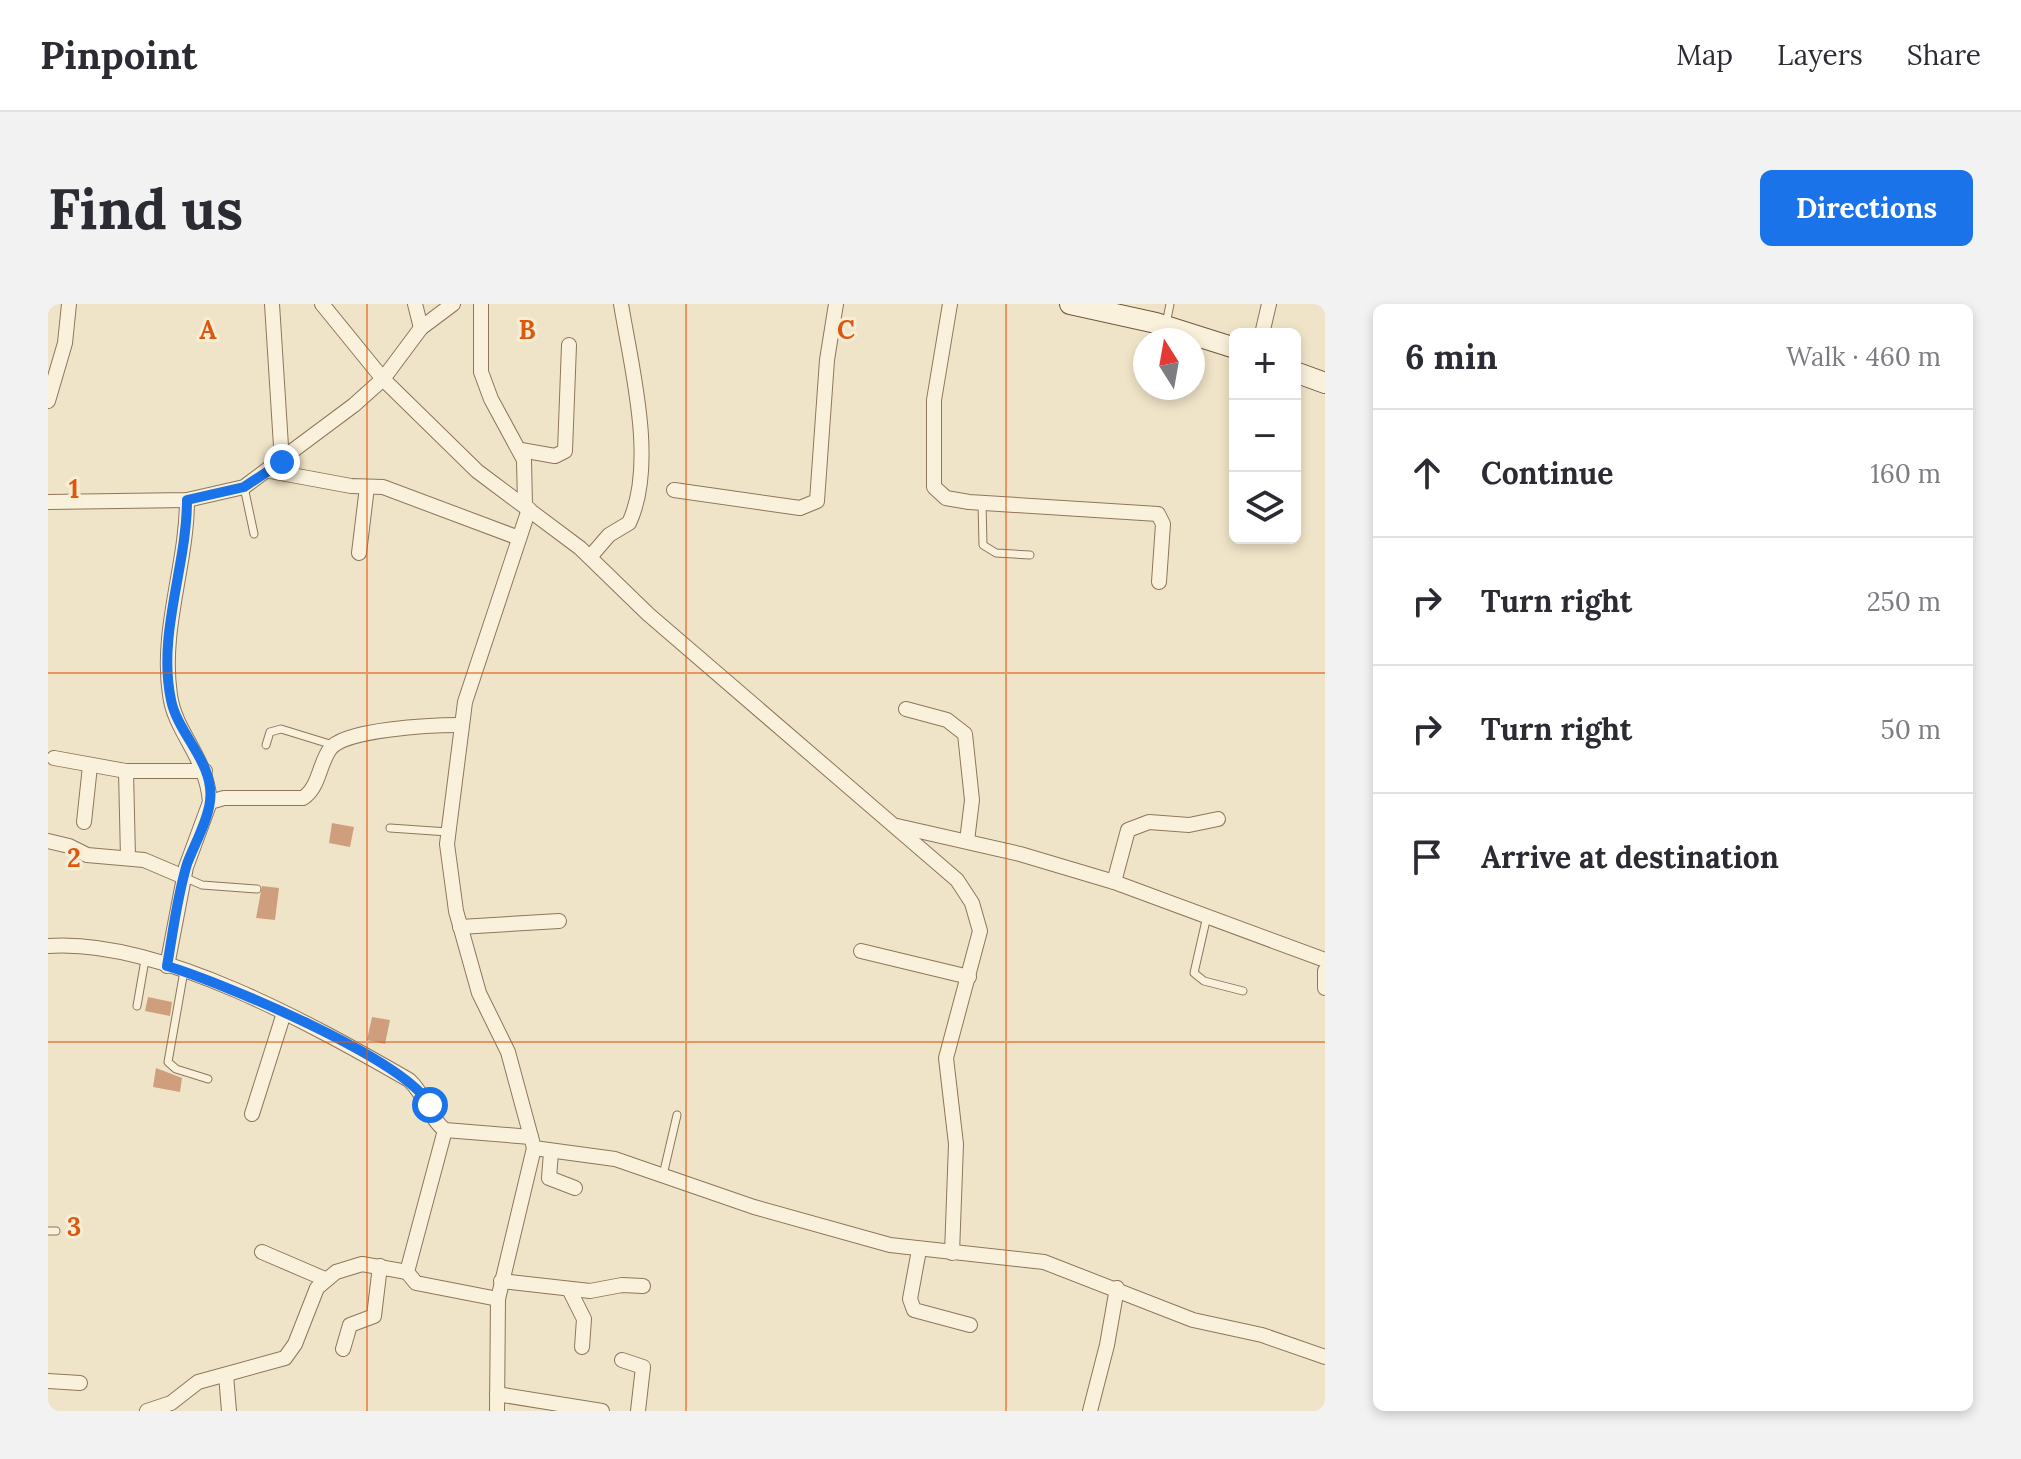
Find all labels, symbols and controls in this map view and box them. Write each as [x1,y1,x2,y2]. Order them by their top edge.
text: Pinpoint [40,31,197,79]
text: Map [1676,37,1733,73]
text: Layers [1777,37,1863,73]
text: Share [1907,37,1981,73]
button: Directions [1760,170,1973,246]
text: Find us [48,173,243,244]
text: A [199,313,217,346]
text: B [518,313,536,346]
text: C [837,313,855,346]
north arrow [1133,328,1205,400]
map controls [1229,328,1301,544]
button: + [1229,328,1301,400]
text: 6 min [1405,335,1498,378]
text: Walk · 460 m [1786,340,1941,373]
button: − [1229,400,1301,472]
route end [264,444,300,480]
icon: ahead [1405,451,1449,495]
text: Continue [1481,454,1613,492]
text: 160 m [1870,457,1941,490]
text: 1 [69,472,79,505]
button: layers [1229,472,1301,544]
icon: right [1405,579,1449,623]
text: Turn right [1481,582,1632,620]
text: 250 m [1867,585,1941,618]
icon: right [1405,707,1449,751]
text: Turn right [1481,710,1632,748]
text: 50 m [1881,713,1941,746]
icon: arrive [1405,835,1449,879]
text: Arrive at destination [1481,838,1779,876]
text: 2 [67,841,81,874]
route start [412,1087,448,1123]
text: 3 [67,1210,81,1243]

